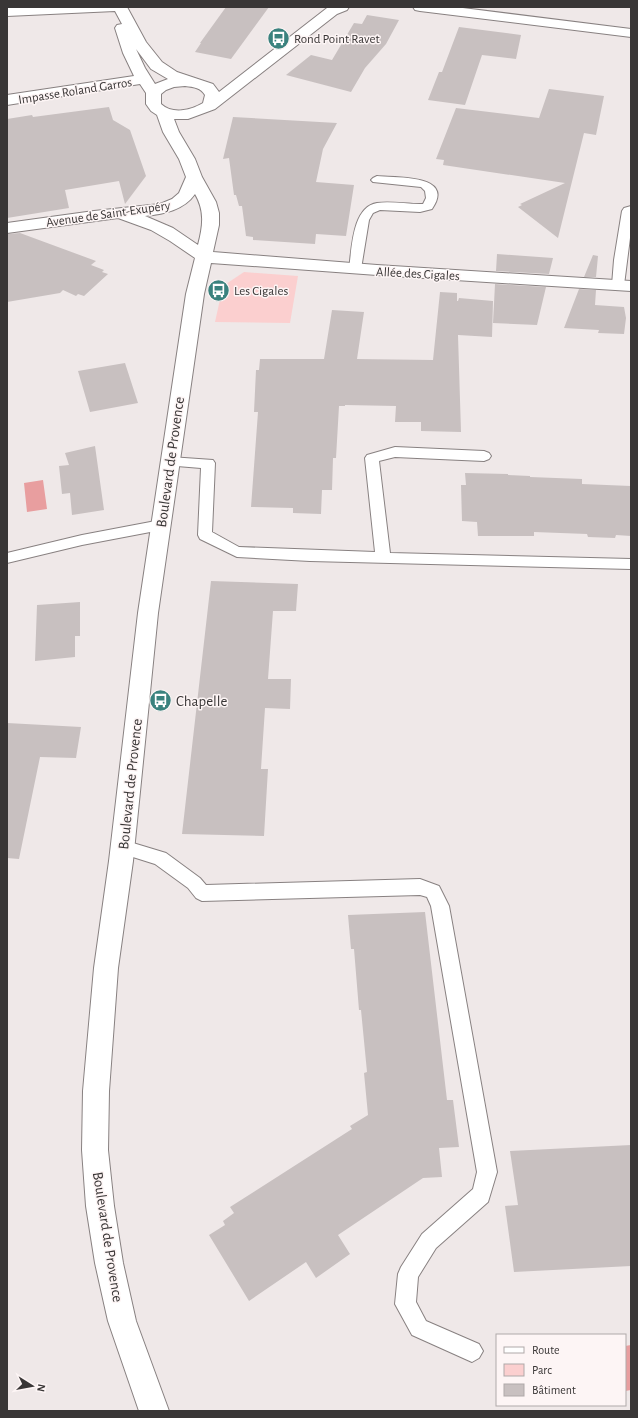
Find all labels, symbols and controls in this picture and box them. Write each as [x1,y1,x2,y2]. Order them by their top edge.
bus stop icon: Rond Point Ravet [265,25,291,51]
place label: Rond Point Ravet [294,33,380,46]
street label: Impasse Roland Garros [17,76,133,107]
street label: Avenue de Saint-Exupéry [45,199,172,230]
street label: Allée des Cigales [376,266,460,283]
bus stop icon: Les Cigales [206,277,232,303]
place label: Les Cigales [234,285,288,298]
street label: Boulevard de Provence [154,396,187,528]
bus stop icon: Chapelle [148,688,174,714]
place label: Chapelle [176,694,227,709]
street label: Boulevard de Provence [116,718,145,850]
street label: Boulevard de Provence [90,1171,125,1303]
legend [496,1334,626,1406]
text: Route [532,1344,559,1356]
text: Parc [532,1364,552,1376]
north arrow [12,1366,52,1406]
text: N [35,1383,47,1393]
text: Bâtiment [532,1384,576,1396]

